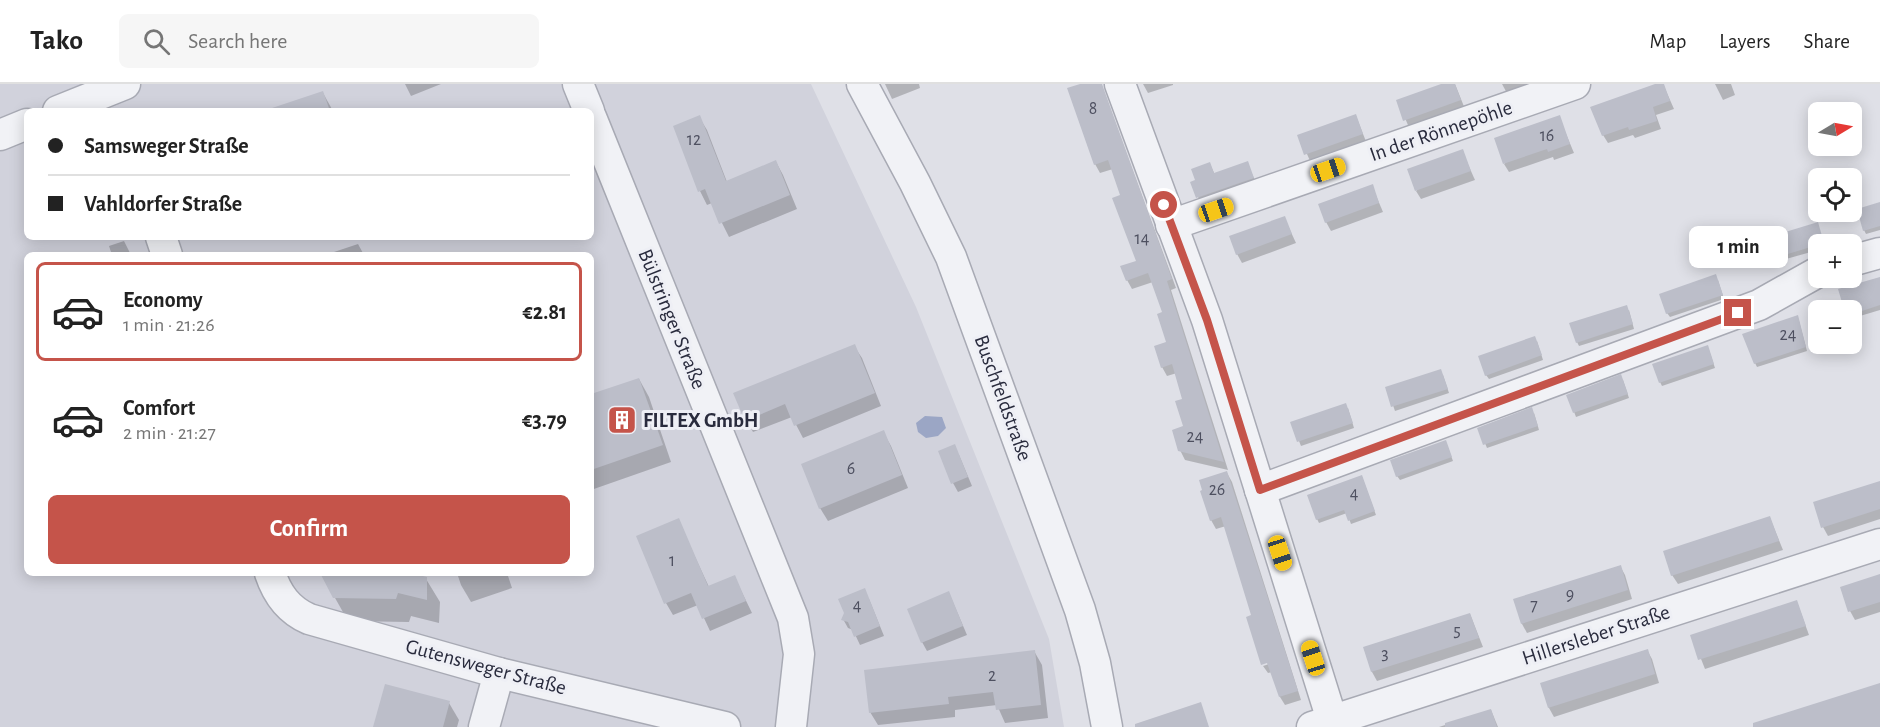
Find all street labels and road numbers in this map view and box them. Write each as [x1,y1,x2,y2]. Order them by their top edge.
street label: In der Rönnepöhle [1367,97,1515,165]
street label: Bülstringer Straße [634,246,710,392]
street label: Buschfeldstraße [971,332,1035,464]
street label: Hillersleber Straße [1520,601,1672,669]
street label: Gutensweger Straße [403,635,569,699]

